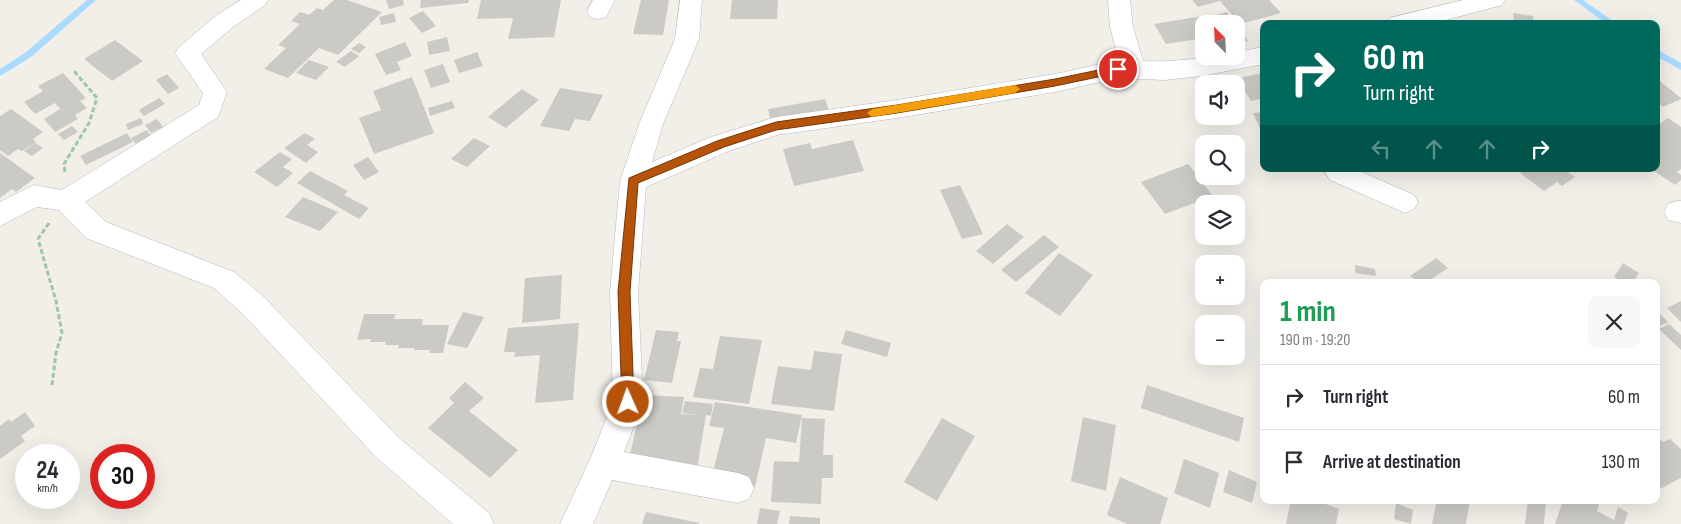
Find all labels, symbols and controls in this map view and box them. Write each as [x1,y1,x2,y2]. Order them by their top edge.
north arrow [1195,15,1245,65]
map controls [1195,15,1245,365]
text: 60 m [1363,37,1425,80]
icon: right [1280,40,1345,105]
pin [1097,48,1139,90]
icon: arrive [1104,55,1132,83]
button: sound [1195,75,1245,125]
text: Turn right [1363,80,1434,107]
button: search [1195,135,1245,185]
icon: left [1367,135,1395,163]
icon: ahead [1420,135,1448,163]
icon: ahead [1473,135,1501,163]
icon: right [1526,135,1554,163]
button: layers [1195,195,1245,245]
button: + [1195,255,1245,305]
text: 1 min [1280,294,1336,330]
button: close [1588,296,1640,348]
button: − [1195,315,1245,365]
text: 190 m · 19:20 [1280,331,1350,350]
position arrow [601,375,653,427]
icon: right [1280,383,1308,411]
text: Turn right [1323,386,1388,409]
text: 60 m [1608,386,1640,409]
speed limit sign: 30 [90,444,155,509]
icon: arrive [1280,448,1308,476]
text: Arrive at destination [1323,451,1461,474]
text: 130 m [1602,451,1640,474]
text: 24 [36,455,59,486]
text: km/h [37,481,58,496]

